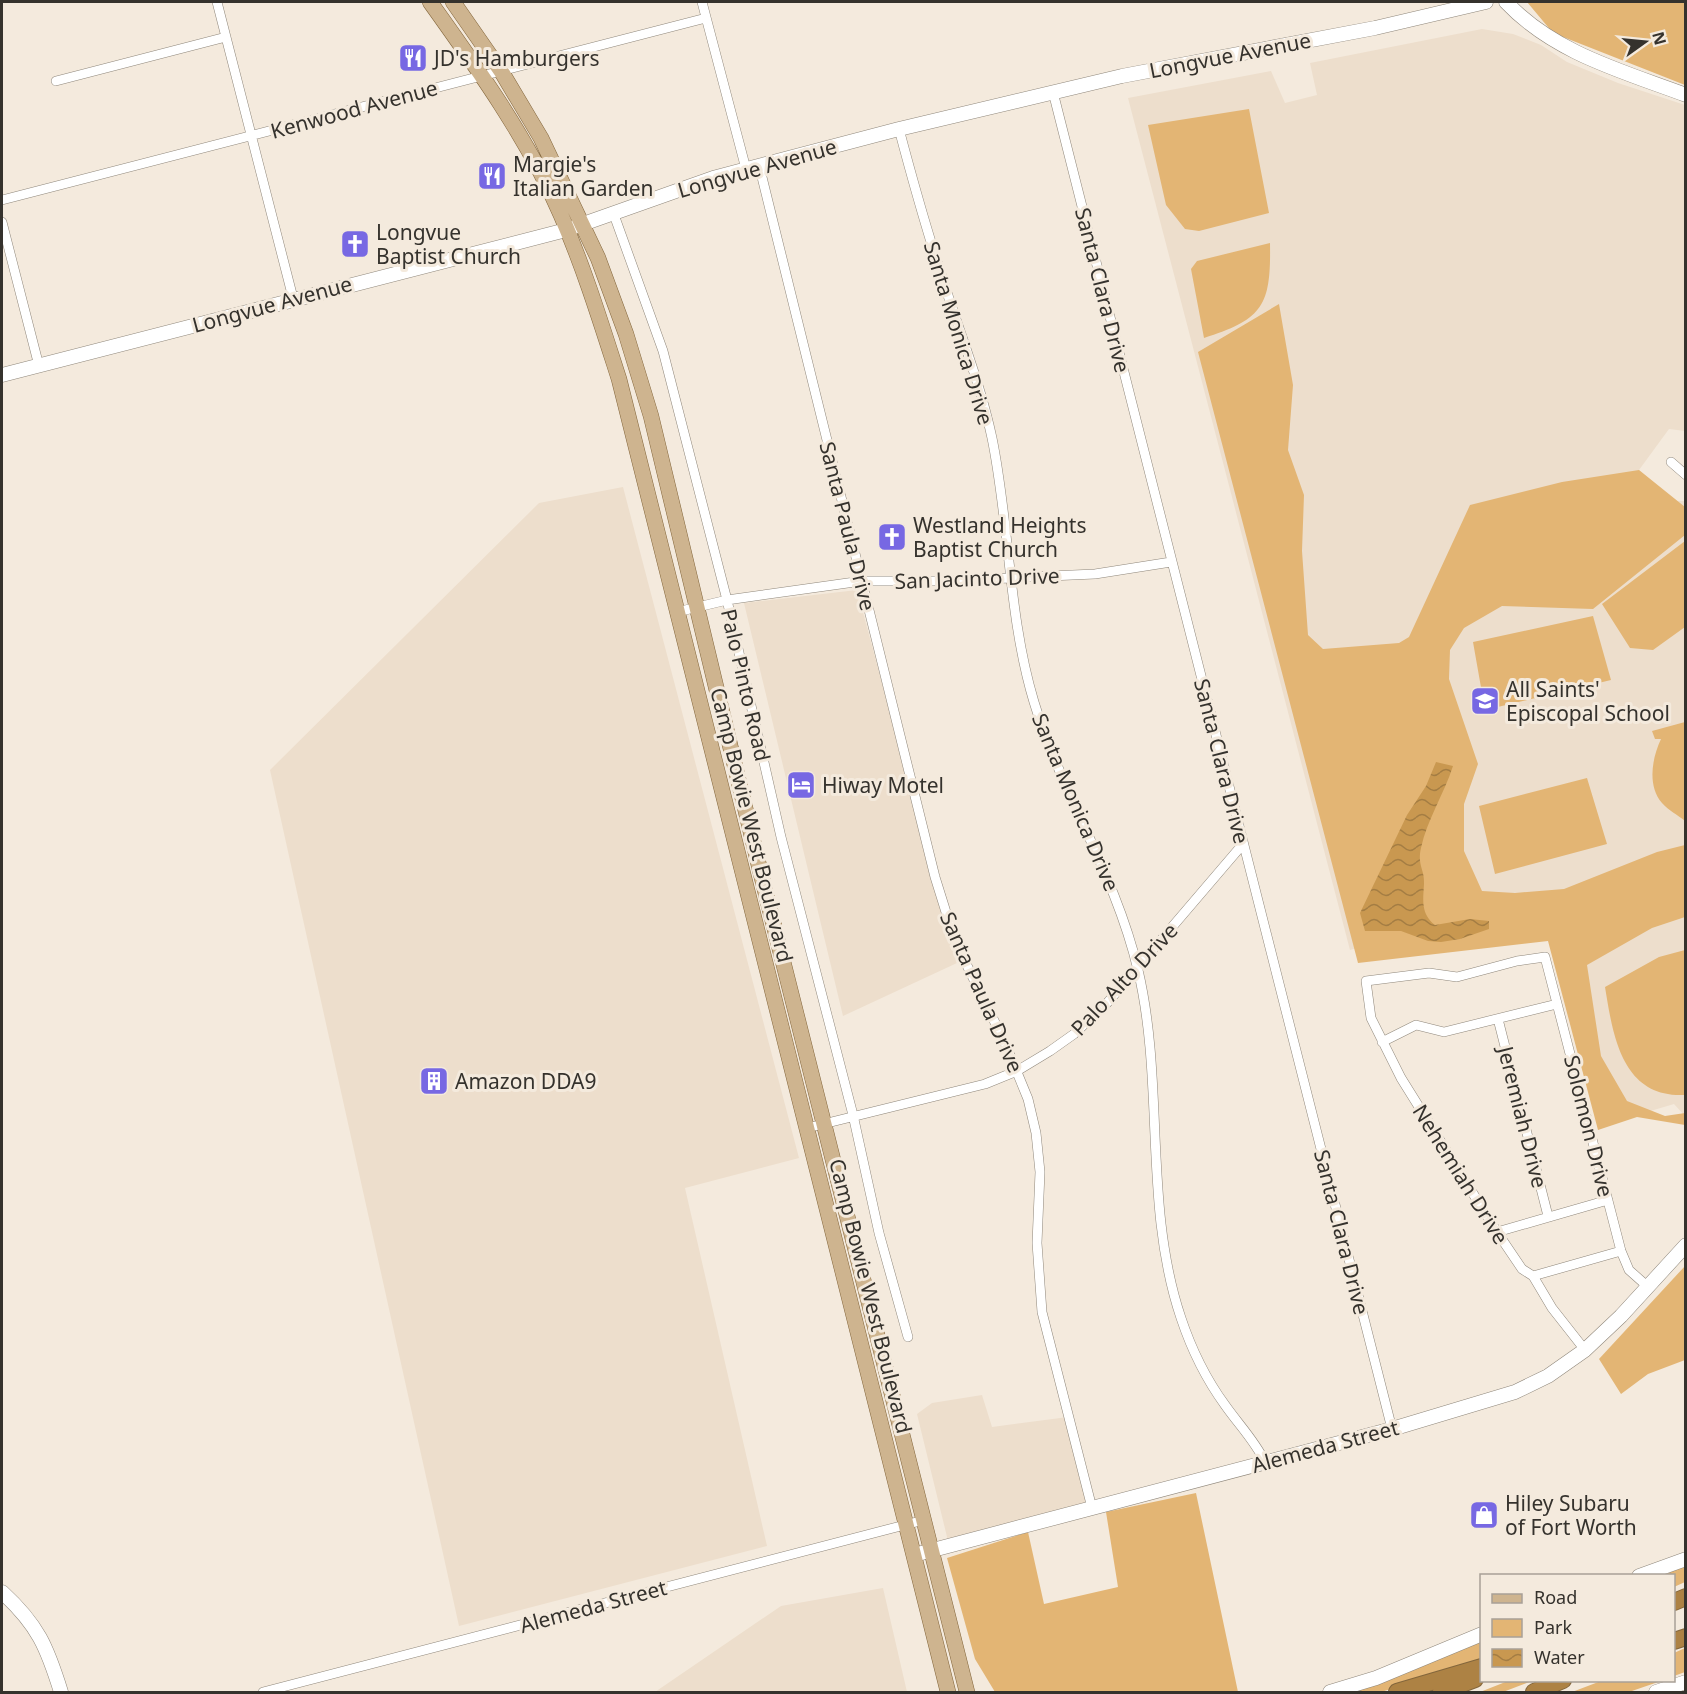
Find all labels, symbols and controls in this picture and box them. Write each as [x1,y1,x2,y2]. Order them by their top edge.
north arrow [1615,12,1675,72]
street label: Longvue Avenue [1147,26,1313,84]
text: N [1647,29,1672,47]
restaurant icon: JD's Hamburgers [397,42,429,74]
place label: JD's Hamburgers [432,44,600,72]
street label: Kenwood Avenue [267,73,441,145]
street label: Longvue Avenue [674,132,840,204]
place label: Margie's Italian Garden [513,150,654,202]
restaurant icon: Margie's Italian Garden [476,160,508,192]
street label: Santa Clara Drive [1069,205,1137,375]
place label: Longvue Baptist Church [376,218,521,270]
church icon: Longvue Baptist Church [339,228,371,260]
street label: Santa Monica Drive [918,238,1000,428]
street label: Longvue Avenue [189,269,355,339]
street label: Santa Paula Drive [813,439,883,613]
place label: Westland Heights Baptist Church [913,511,1087,563]
church icon: Westland Heights Baptist Church [876,521,908,553]
street label: San Jacinto Drive [894,561,1060,595]
street label: Palo Pinto Road [715,606,777,764]
place label: All Saints' Episcopal School [1506,675,1670,727]
street label: Santa Clara Drive [1188,676,1256,846]
street label: Camp Bowie West Boulevard [704,685,800,965]
school or university icon: All Saints' Episcopal School [1469,685,1501,717]
street label: Santa Monica Drive [1026,709,1126,895]
hotel icon: Hiway Motel [785,769,817,801]
place label: Hiway Motel [822,771,944,799]
street label: Santa Paula Drive [934,907,1030,1077]
street label: Palo Alto Drive [1064,917,1184,1041]
street label: Jeremiah Drive [1491,1041,1554,1191]
street label: Solomon Drive [1558,1052,1620,1200]
building icon: Amazon DDA9 [418,1065,450,1097]
place label: Amazon DDA9 [455,1067,597,1095]
street label: Nehemiah Drive [1407,1099,1515,1249]
street label: Santa Clara Drive [1308,1147,1376,1317]
street label: Camp Bowie West Boulevard [823,1156,919,1436]
street label: Alemeda Street [1248,1413,1402,1479]
place label: Hiley Subaru of Fort Worth [1505,1489,1637,1541]
shop icon: Hiley Subaru of Fort Worth [1468,1499,1500,1531]
street label: Alemeda Street [516,1573,670,1639]
legend [1480,1574,1675,1682]
text: Road [1534,1585,1577,1609]
text: Park [1534,1615,1572,1639]
text: Water [1534,1645,1585,1669]

